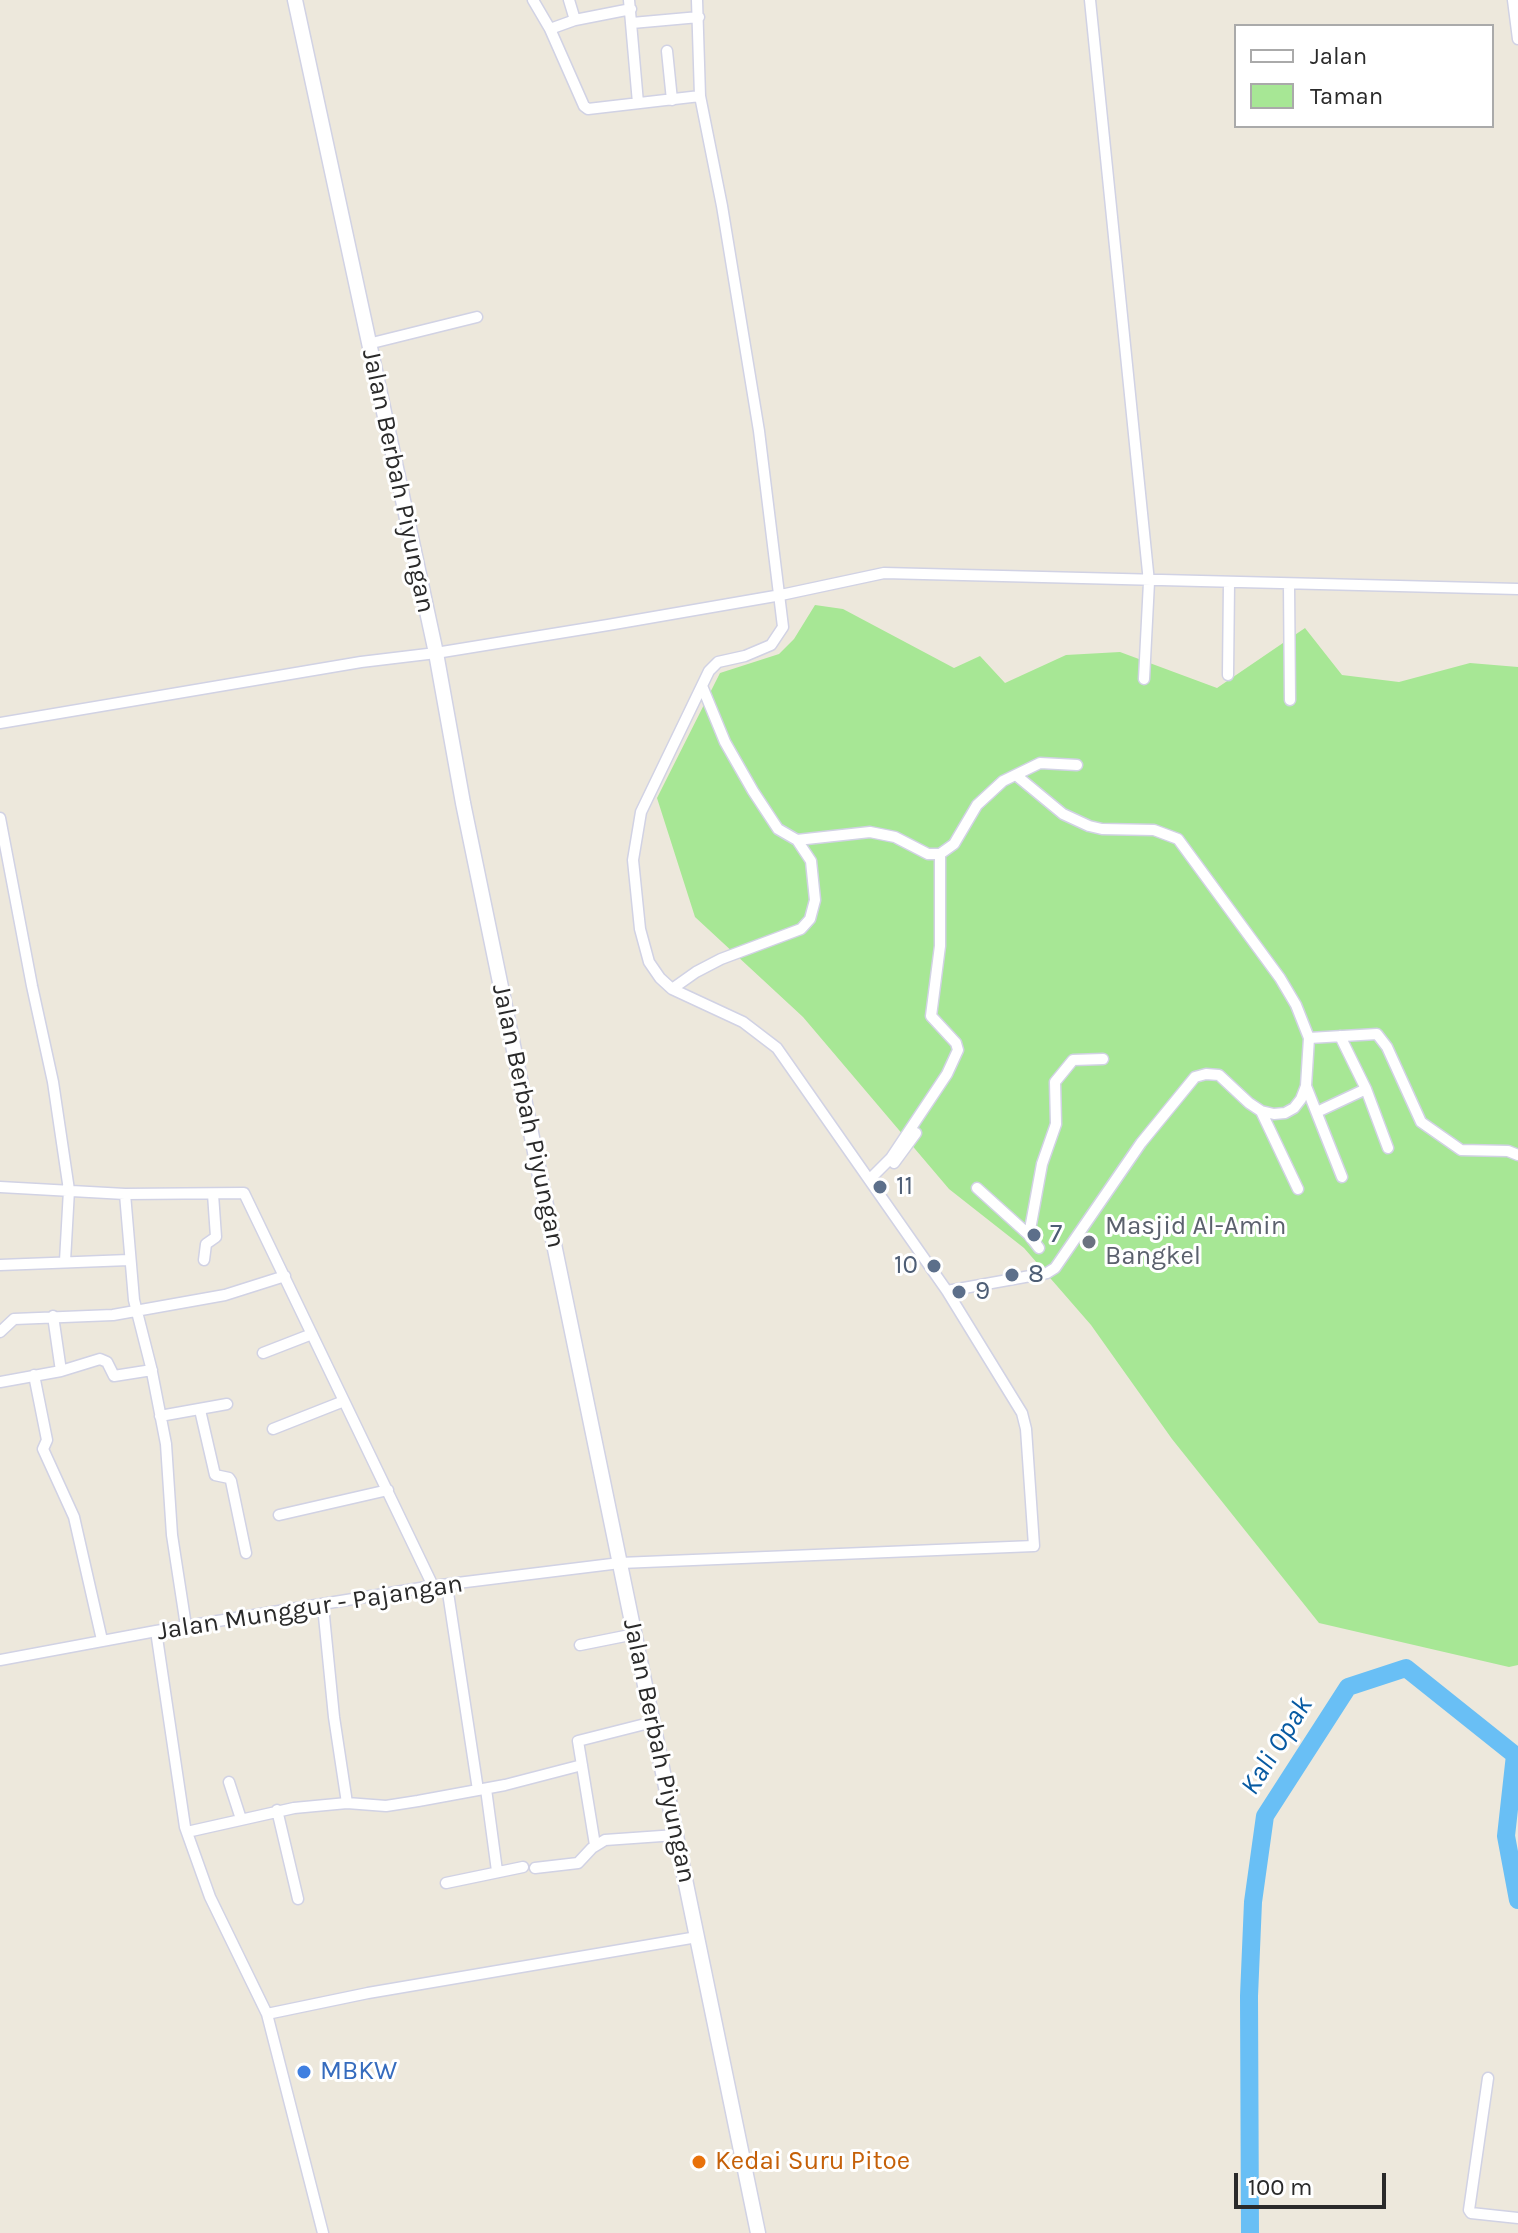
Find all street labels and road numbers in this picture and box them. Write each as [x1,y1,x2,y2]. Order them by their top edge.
street label: Jalan Berbah Piyungan [355,346,441,616]
street label: Jalan Berbah Piyungan [485,981,571,1251]
street label: Jalan Munggur - Pajangan [155,1568,465,1648]
street label: Jalan Berbah Piyungan [616,1616,702,1886]

